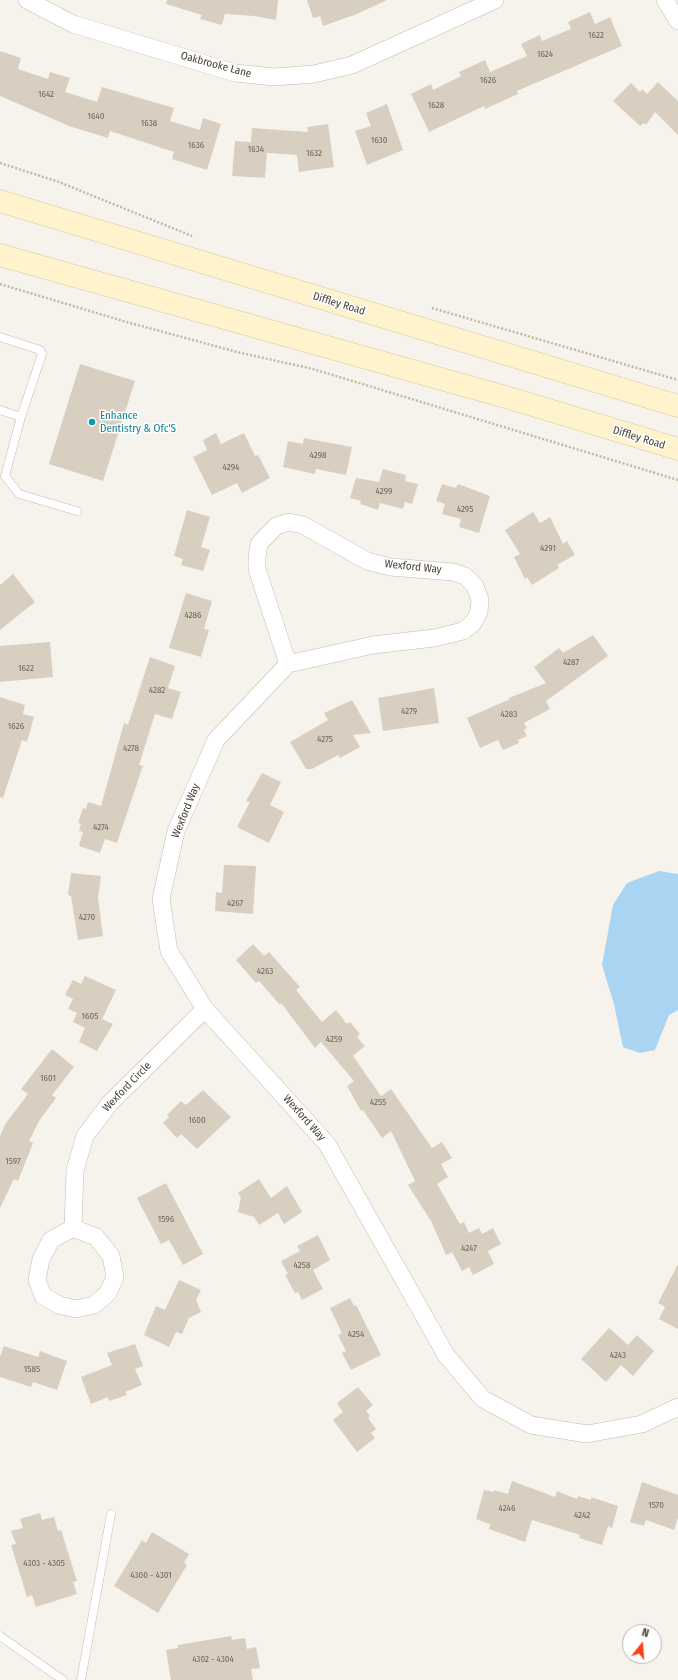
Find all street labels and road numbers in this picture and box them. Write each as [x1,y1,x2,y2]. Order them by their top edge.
street label: Oakbrooke Lane [179,49,253,81]
street label: Diffley Road [311,290,367,318]
street label: Diffley Road [611,424,667,452]
street label: Wexford Way [384,557,442,577]
street label: Wexford Way [169,782,203,840]
street label: Wexford Circle [100,1059,154,1115]
street label: Wexford Way [280,1092,328,1144]

